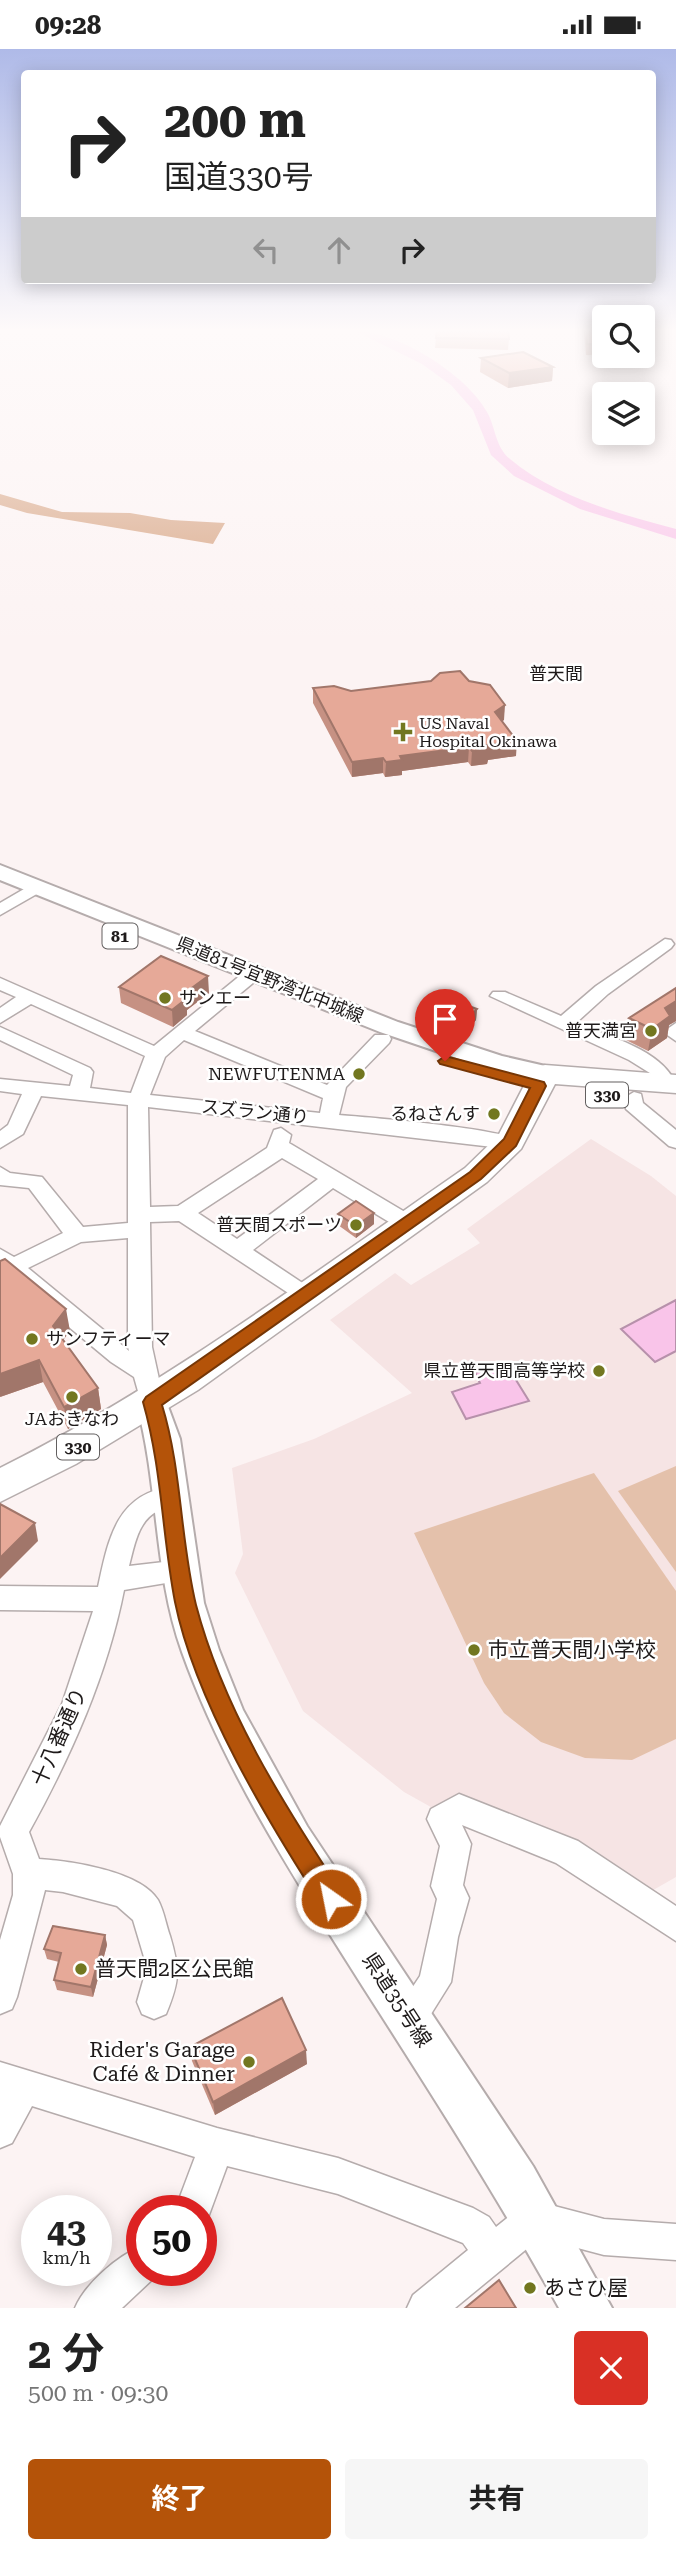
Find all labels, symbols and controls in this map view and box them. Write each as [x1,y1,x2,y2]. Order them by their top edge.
text: 09:28 [35,10,101,40]
text: 200 m [164,92,306,149]
icon: right [49,98,140,189]
text: 国道330号 [164,158,314,196]
icon: left [247,231,285,269]
icon: ahead [320,231,358,269]
icon: right [393,231,431,269]
map controls [592,305,655,445]
button: search [592,305,655,368]
button: layers [592,382,655,445]
district label: 普天間 [529,663,583,684]
place label: US Naval Hospital Okinawa [419,714,557,751]
marker: US Naval Hospital Okinawa [393,722,413,742]
road number: 81 [102,923,138,949]
street label: 県道81号宜野湾北中城線 [173,932,367,1027]
place label: サンエー [179,987,251,1008]
pin [415,989,475,1061]
marker: サンエー [157,990,173,1006]
icon: arrive [426,1000,464,1038]
place label: 普天満宮 [565,1020,637,1041]
marker: 普天満宮 [643,1023,659,1039]
place label: NEWFUTENMA [208,1063,345,1084]
marker: NEWFUTENMA [351,1066,367,1082]
road number: 330 [586,1083,628,1107]
street label: スズラン通り [200,1095,310,1128]
place label: るねさんす [390,1103,480,1124]
marker: るねさんす [486,1106,502,1122]
place label: 普天間スポーツ [216,1214,342,1235]
marker: 普天間スポーツ [348,1217,364,1233]
place label: サンフティーマ [46,1328,170,1349]
marker: サンフティーマ [24,1331,40,1347]
place label: 県立普天間高等学校 [423,1360,585,1381]
marker: 県立普天間高等学校 [591,1363,607,1379]
marker: JAおきなわ [64,1389,80,1405]
place label: JAおきなわ [25,1408,119,1429]
road number: 330 [57,1435,99,1459]
place label: 市立普天間小学校 [488,1638,656,1662]
marker: 市立普天間小学校 [466,1642,482,1658]
street label: 十八番通り [27,1684,91,1790]
position arrow [294,1862,368,1936]
street label: 県道35号線 [358,1948,436,2052]
place label: 普天間2区公民館 [95,1957,254,1981]
marker: 普天間2区公民館 [73,1961,89,1977]
place label: Rider's Garage Café & Dinner [89,2038,235,2086]
marker: Rider's Garage Café & Dinner [241,2054,257,2070]
speed limit sign: 50 [126,2195,217,2286]
text: 43 [47,2211,86,2252]
text: km/h [42,2247,91,2268]
place label: あさひ屋 [544,2276,628,2300]
marker: あさひ屋 [522,2280,538,2296]
text: 2 分 [28,2329,104,2378]
button: close [574,2331,648,2405]
text: 500 m · 09:30 [28,2380,168,2407]
button: 終了 [28,2459,331,2539]
button: 共有 [345,2459,648,2539]

